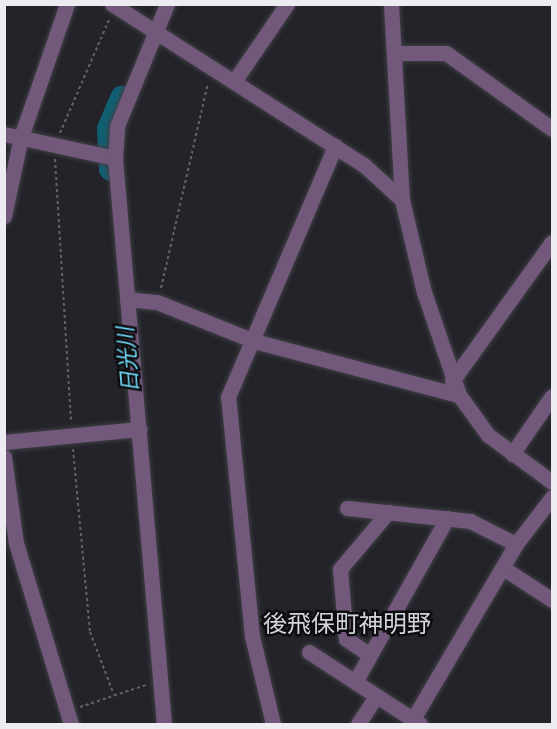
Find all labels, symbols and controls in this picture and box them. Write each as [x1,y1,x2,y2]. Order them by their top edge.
water label: 日光川 [111,326,143,394]
district label: 後飛保町神明野 [263,609,431,637]

